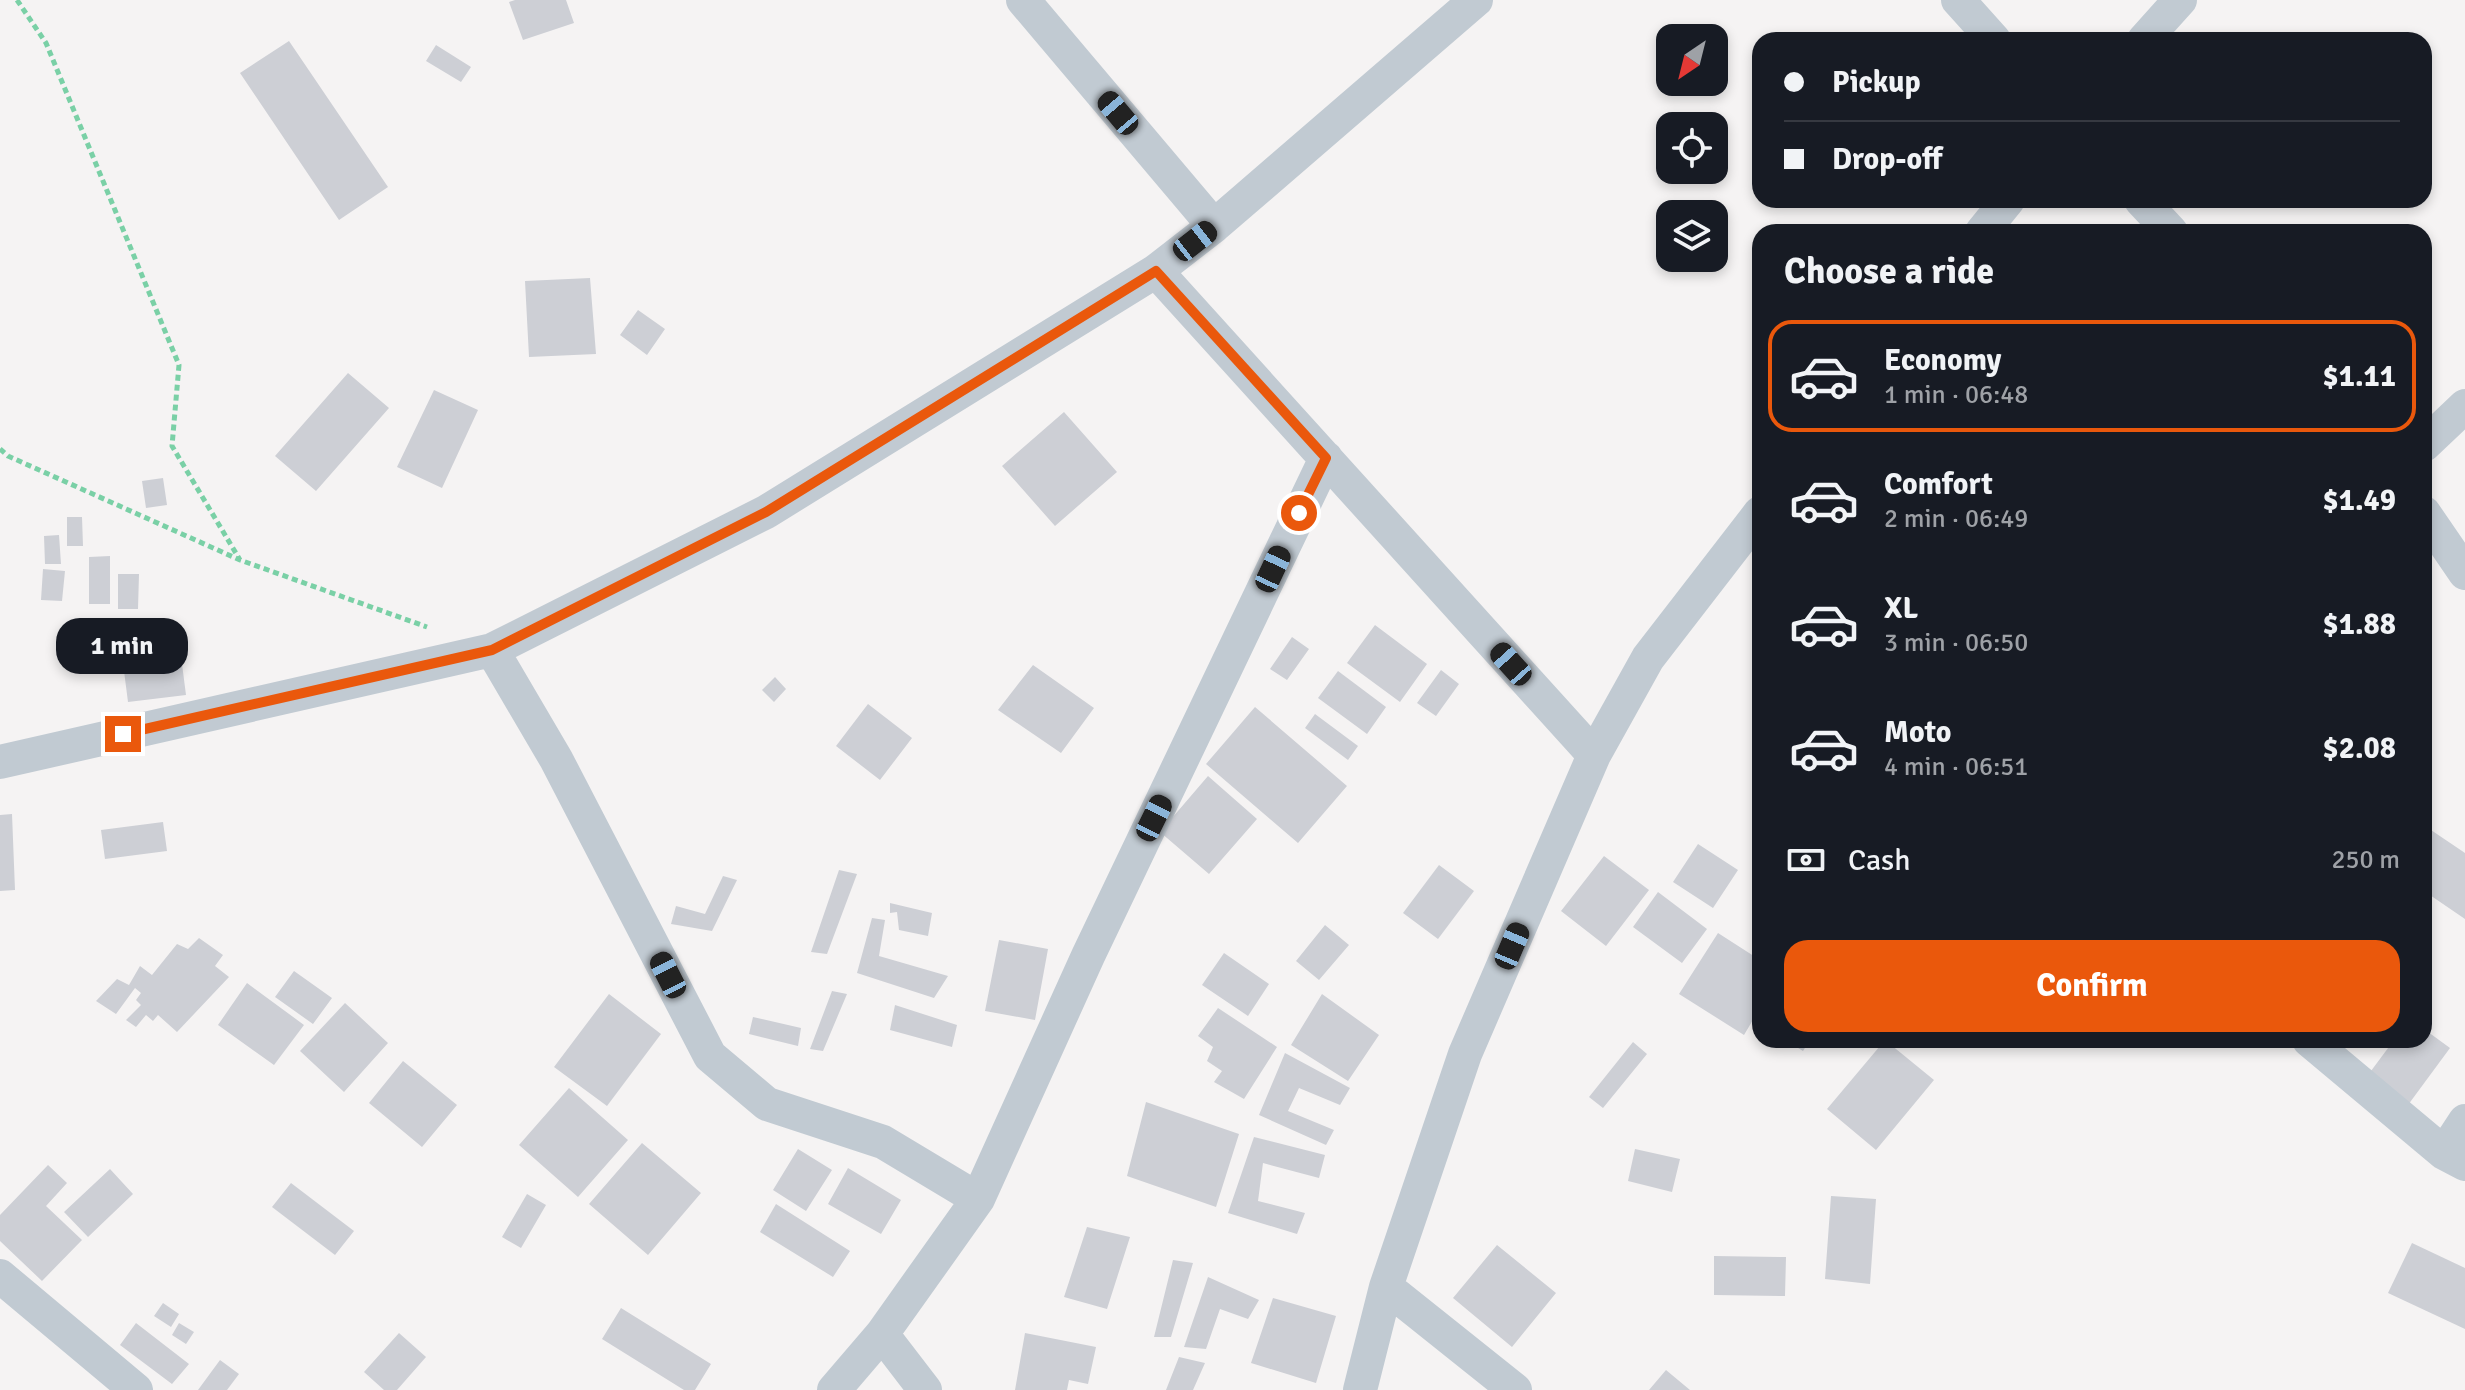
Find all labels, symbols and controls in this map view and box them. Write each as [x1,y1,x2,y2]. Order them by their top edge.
north arrow [1656,24,1728,96]
map controls [1656,24,1728,272]
text: Pickup [1832,64,1921,101]
car [1093,87,1143,139]
button: locate [1656,112,1728,184]
text: Drop-off [1832,141,1942,178]
button: layers [1656,200,1728,272]
car [1169,217,1221,265]
text: Choose a ride [1784,249,1994,294]
icon: car [1788,340,1860,412]
text: Economy [1884,342,2001,379]
text: $1.11 [2323,358,2396,395]
text: 1 min · 06:48 [1884,379,2028,411]
icon: car [1788,464,1860,536]
text: Comfort [1884,466,1993,503]
text: $1.49 [2323,482,2396,519]
route start [1281,495,1317,531]
text: 2 min · 06:49 [1884,503,2028,535]
car [1252,542,1294,596]
icon: car [1788,588,1860,660]
text: XL [1884,590,1918,627]
text: $1.88 [2323,606,2396,643]
callout: 1 min [57,618,189,674]
text: 3 min · 06:50 [1884,627,2028,659]
text: 1 min [91,630,153,662]
car [1486,638,1536,690]
icon: car [1788,712,1860,784]
text: Moto [1884,714,1951,751]
route end [105,716,141,752]
text: $2.08 [2323,730,2396,767]
text: 4 min · 06:51 [1884,751,2028,783]
car [1133,791,1175,845]
icon: cash [1784,838,1828,882]
text: Cash [1848,842,1911,879]
text: 250 m [2331,844,2400,876]
car [1492,919,1532,973]
button: Confirm [1784,940,2400,1032]
car [646,948,690,1002]

